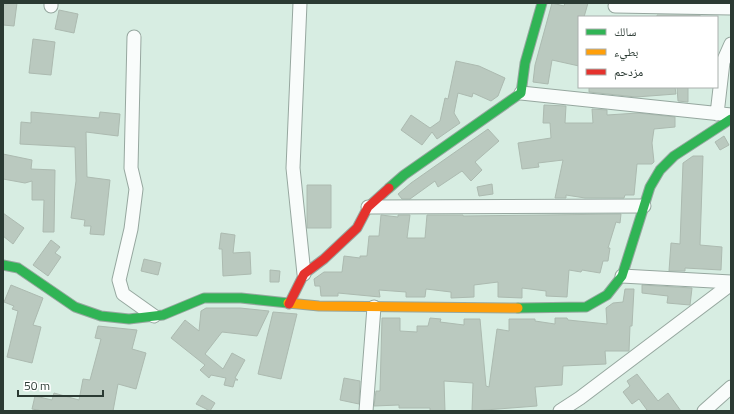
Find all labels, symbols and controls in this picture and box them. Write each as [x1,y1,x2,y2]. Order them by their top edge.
legend [578,16,718,88]
text: سالك [614,22,636,41]
text: بطيء [614,42,638,62]
text: مزدحم [614,62,643,81]
scale bar [18,372,103,398]
text: 50 m [24,376,50,395]

